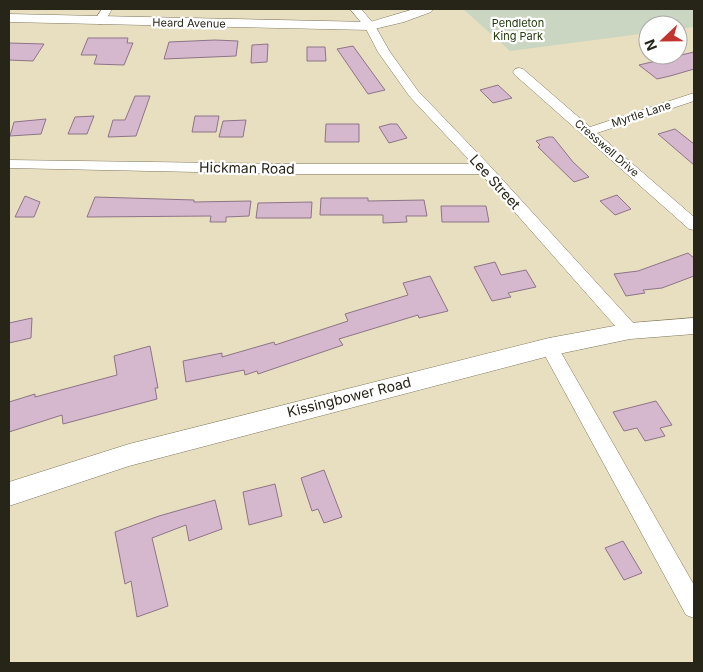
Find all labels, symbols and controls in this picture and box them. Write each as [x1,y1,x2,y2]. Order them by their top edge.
street label: Heard Avenue [152,15,226,31]
north arrow [638,15,688,65]
park label: Pendleton King Park [492,16,544,43]
text: N [641,37,660,53]
street label: Myrtle Lane [610,98,672,130]
street label: Cresswell Drive [572,116,642,180]
street label: Lee Street [466,151,525,213]
street label: Hickman Road [199,158,295,177]
street label: Kissingbower Road [285,373,413,420]

